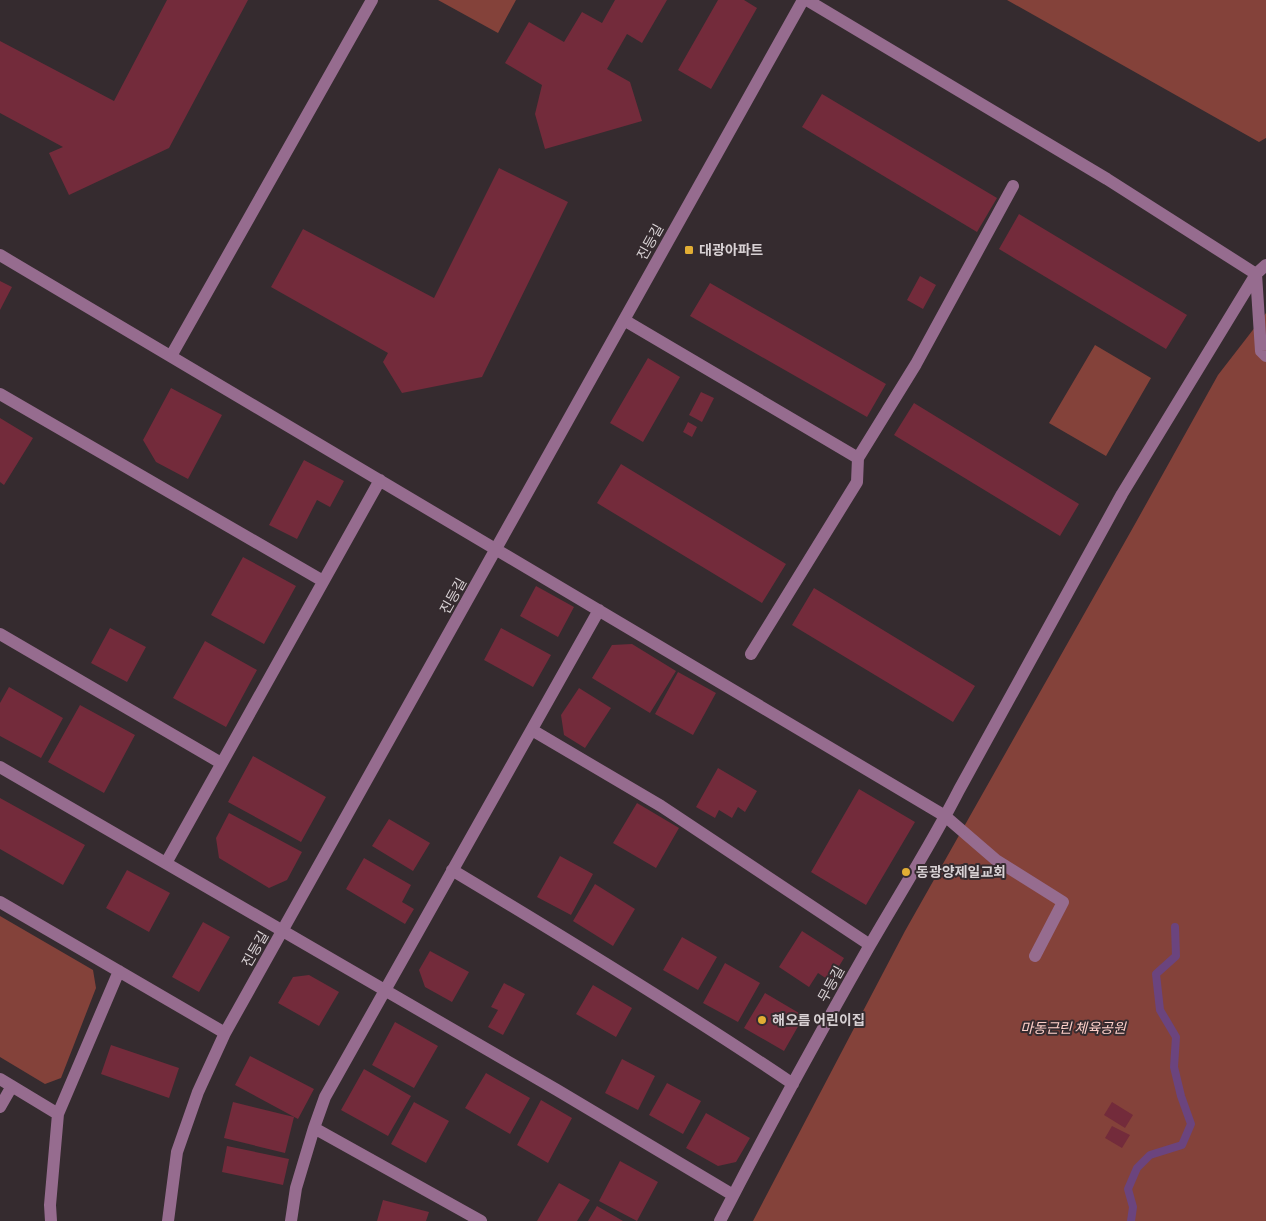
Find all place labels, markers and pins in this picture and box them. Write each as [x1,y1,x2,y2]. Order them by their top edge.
place label: 대광아파트 [699,242,764,259]
marker: 대광아파트 [683,244,695,256]
place label: 동광양제일교회 [916,864,1006,881]
marker: 동광양제일교회 [900,866,912,878]
place label: 해오름 어린이집 [772,1012,865,1029]
marker: 해오름 어린이집 [756,1014,768,1026]

